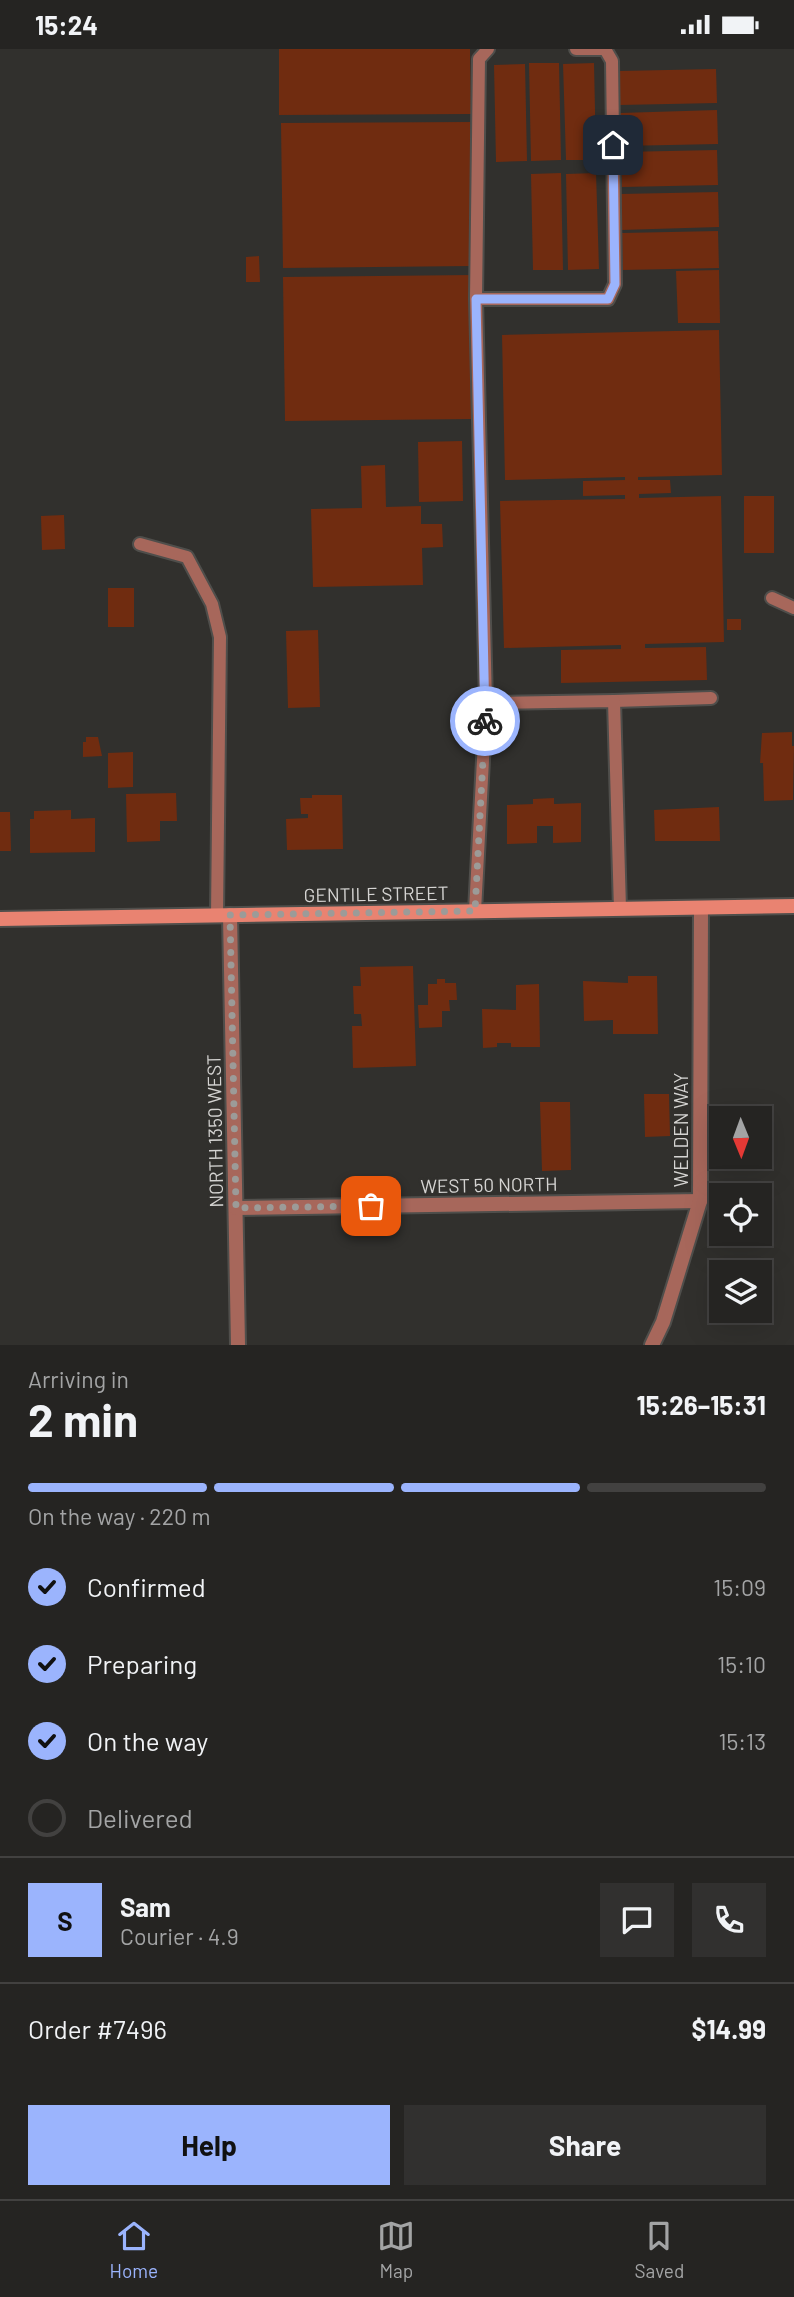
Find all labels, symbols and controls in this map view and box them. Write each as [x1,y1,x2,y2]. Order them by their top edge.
text: 15:24 [35,9,98,40]
pin [583,115,643,175]
icon: home [594,126,632,164]
courier [450,686,520,756]
icon: bike [466,702,504,740]
street label: GENTILE STREET [303,881,449,906]
street label: NORTH 1350 WEST [202,1054,227,1208]
street label: WELDEN WAY [669,1073,692,1187]
north arrow [709,1106,772,1169]
map controls [709,1106,772,1323]
street label: WEST 50 NORTH [420,1172,558,1197]
pin [341,1176,401,1236]
button: locate [709,1183,772,1246]
icon: bag [352,1187,390,1225]
button: layers [709,1260,772,1323]
text: Arriving in [28,1365,129,1393]
text: 15:26–15:31 [637,1389,766,1420]
text: 2 min [28,1391,138,1446]
text: On the way · 220 m [28,1502,211,1530]
icon: check [28,1568,66,1606]
text: Confirmed [87,1571,206,1602]
text: 15:09 [713,1573,766,1601]
icon: check [28,1645,66,1683]
text: Preparing [87,1648,197,1679]
text: 15:10 [717,1650,766,1678]
icon: check [28,1722,66,1760]
text: On the way [87,1725,208,1756]
text: 15:13 [718,1727,766,1755]
text: Delivered [87,1802,193,1833]
button: chat [600,1883,674,1957]
button: phone [692,1883,766,1957]
text: Sam [120,1891,171,1922]
text: S [57,1905,73,1936]
text: Courier · 4.9 [120,1922,239,1950]
text: Order #7496 [28,2013,167,2044]
text: $14.99 [692,2013,766,2044]
button: Help [28,2105,390,2185]
button: Share [404,2105,766,2185]
tab: Home [110,2217,158,2282]
tab: Map [377,2217,415,2282]
tab: Saved [635,2217,684,2282]

